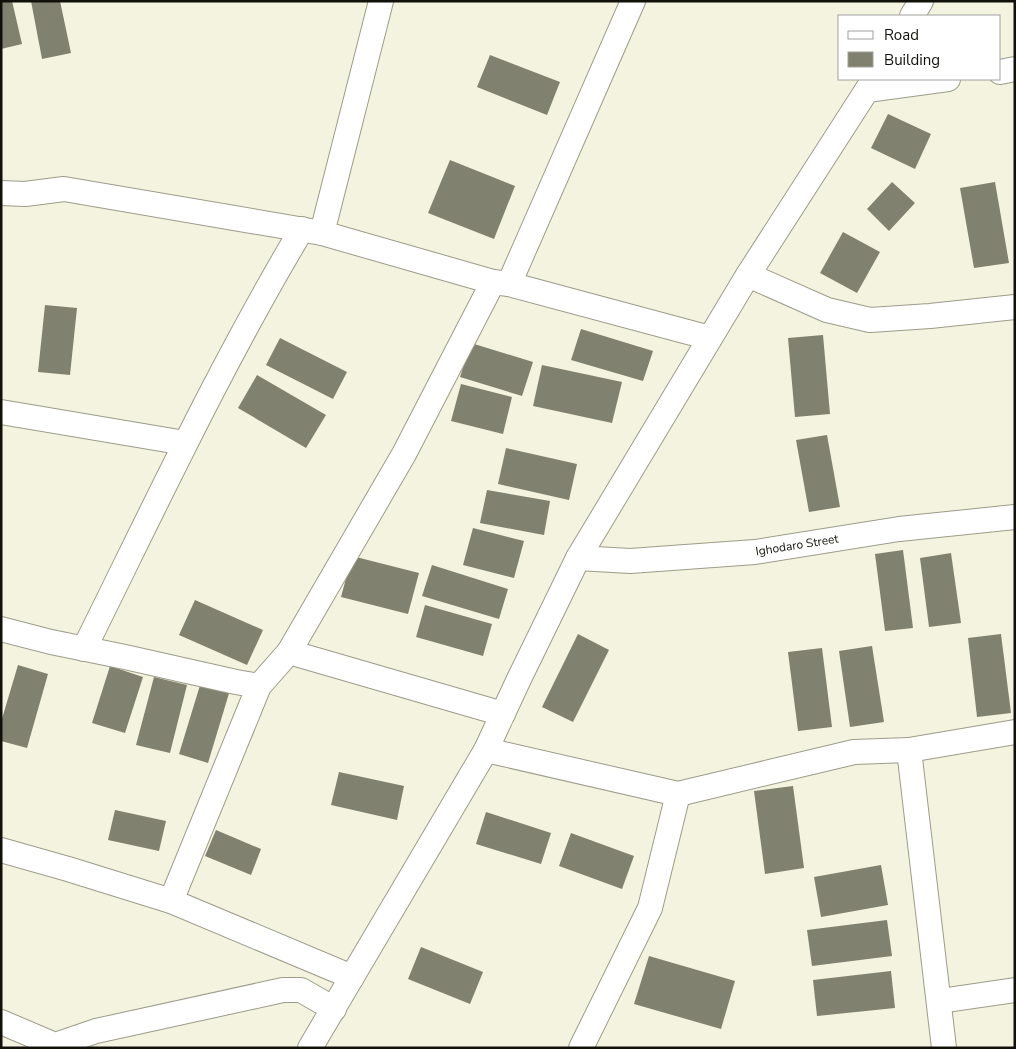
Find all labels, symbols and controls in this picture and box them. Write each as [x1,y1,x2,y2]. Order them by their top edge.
legend [838,15,1001,80]
text: Road [884,25,919,45]
text: Building [884,50,940,70]
street label: Ighodaro Street [754,530,840,559]

